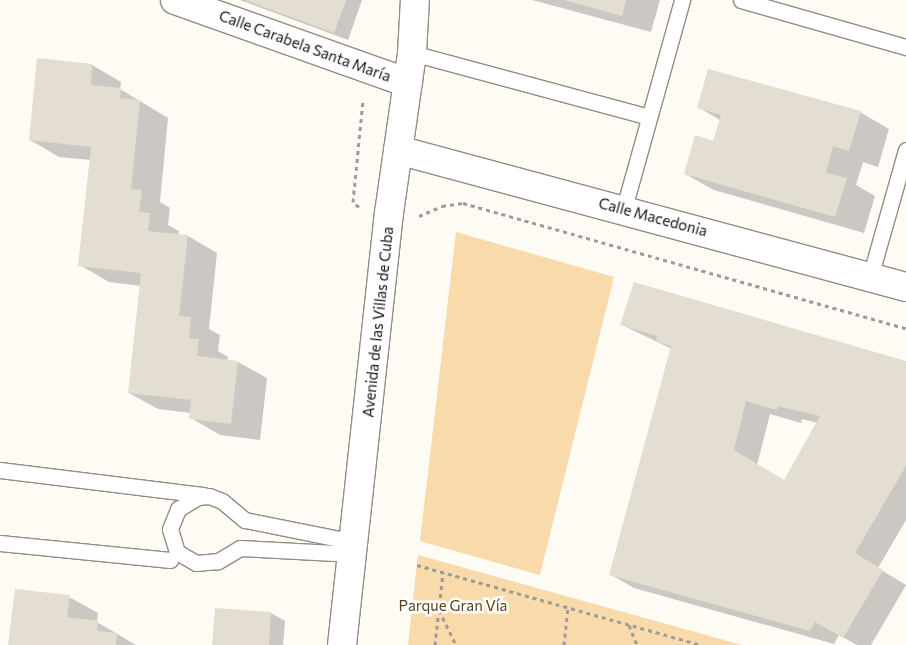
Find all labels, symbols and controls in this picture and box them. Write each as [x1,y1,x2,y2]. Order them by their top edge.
street label: Calle Carabela Santa María [217,7,393,85]
street label: Calle Macedonia [597,194,709,240]
street label: Avenida de las Villas de Cuba [359,226,397,418]
park label: Parque Gran Vía [399,597,507,615]

